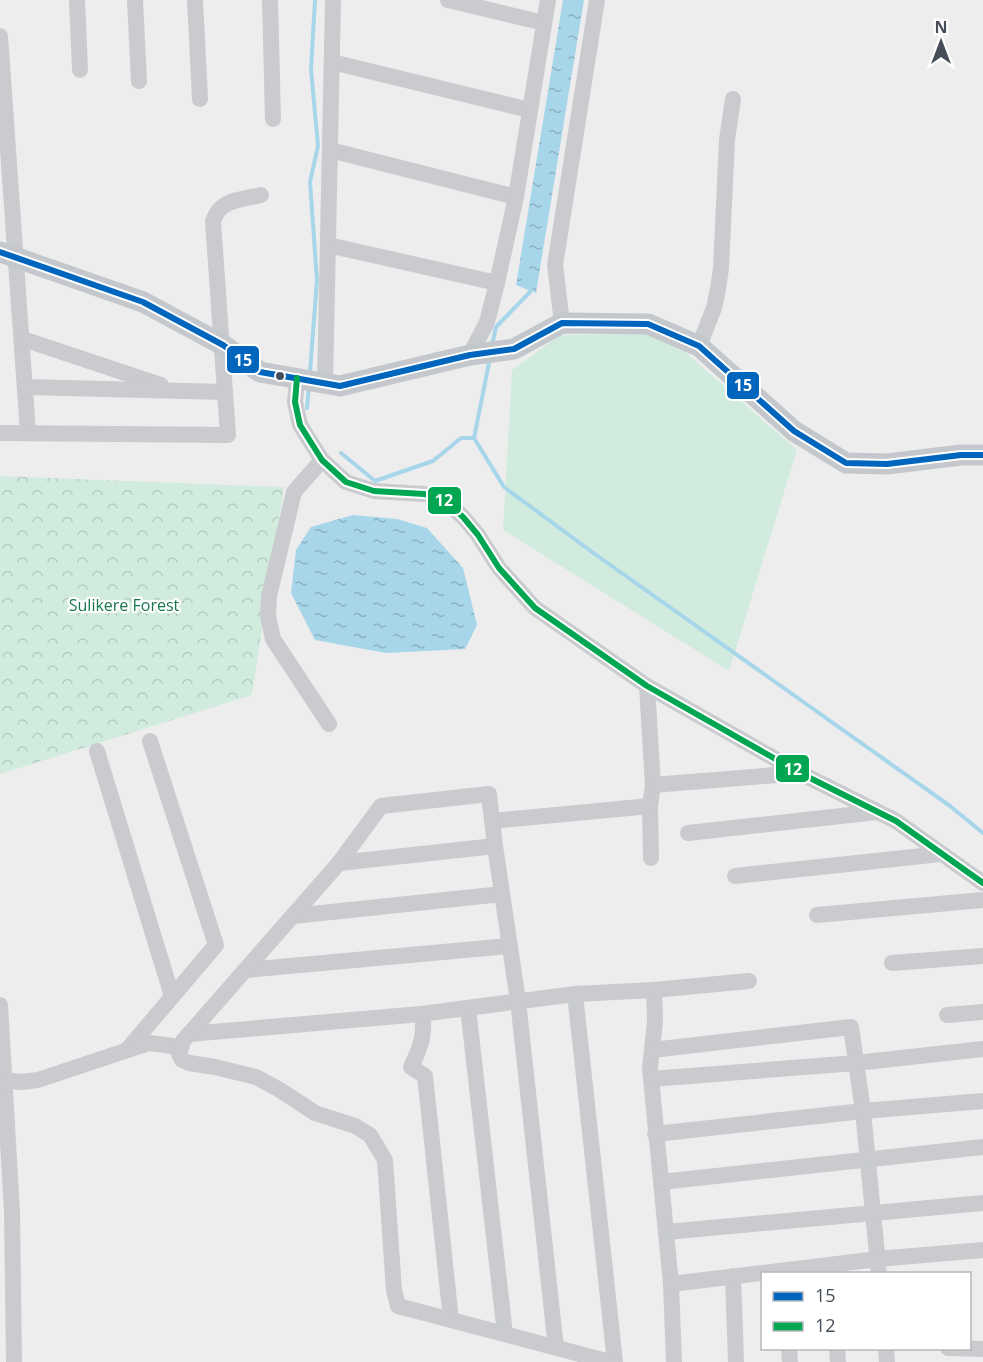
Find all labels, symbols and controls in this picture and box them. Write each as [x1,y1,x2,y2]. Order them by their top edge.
north arrow [911,12,971,72]
text: N [934,16,948,38]
line badge: 15 [226,345,260,374]
text: 15 [234,349,252,371]
unlabelled marker [274,370,286,382]
line badge: 15 [726,371,760,400]
text: 15 [734,374,752,396]
line badge: 12 [427,486,462,515]
text: 12 [435,489,453,511]
park label: Sulikere Forest [69,594,180,616]
line badge: 12 [775,754,810,783]
text: 12 [784,758,802,780]
legend [761,1272,971,1350]
text: 15 [815,1283,836,1307]
text: 12 [815,1313,836,1337]

